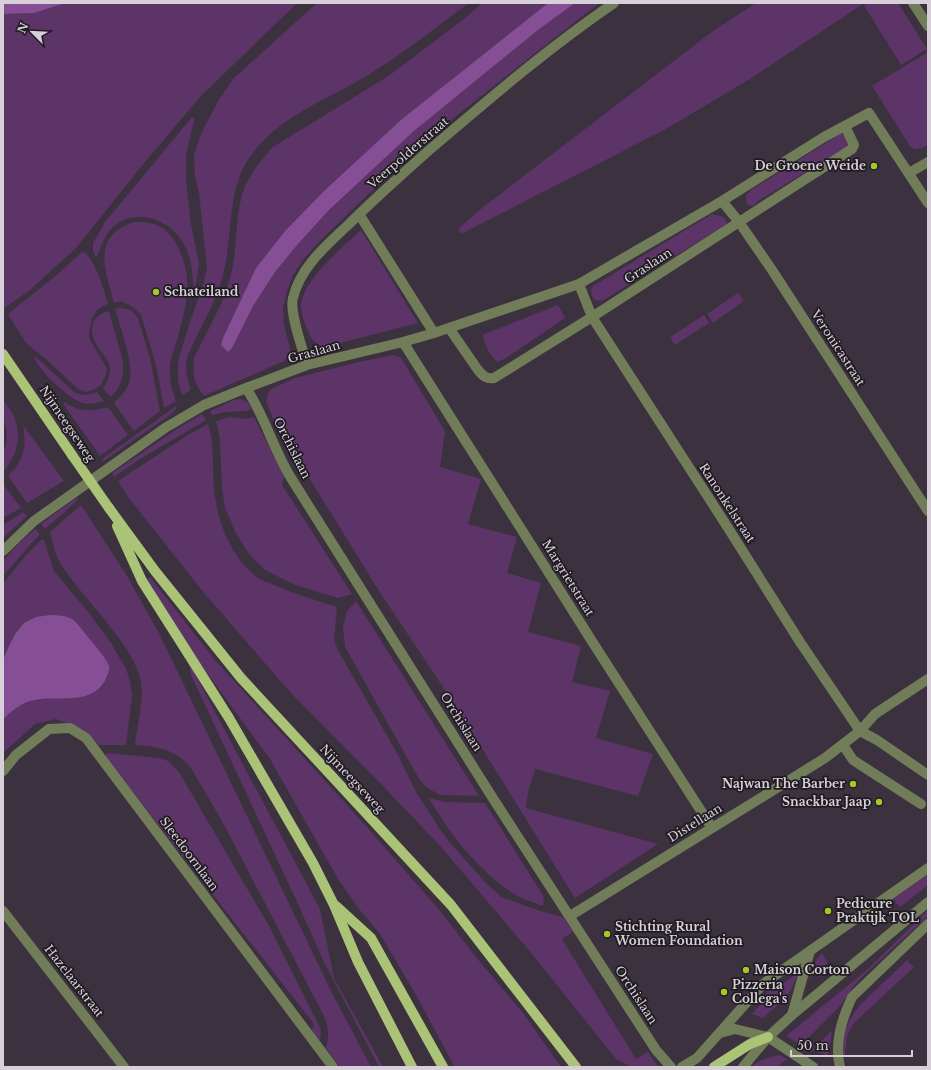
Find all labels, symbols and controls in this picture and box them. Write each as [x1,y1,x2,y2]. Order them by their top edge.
north arrow [12,12,52,52]
text: N [14,20,32,36]
street label: Veerpolderstraat [364,113,451,192]
place label: De Groene Weide [754,158,866,173]
marker: De Groene Weide [869,161,879,171]
street label: Graslaan [621,245,674,287]
place label: Schateiland [164,284,239,299]
marker: Schateiland [151,287,161,297]
street label: Veronicastraat [808,306,869,389]
street label: Graslaan [286,337,342,366]
street label: Nijmeegseweg [36,383,99,465]
street label: Orchislaan [271,415,314,481]
street label: Ranonkelstraat [696,460,759,546]
street label: Margrietstraat [539,537,598,619]
street label: Orchislaan [437,690,485,754]
street label: Nijmeegseweg [317,741,389,817]
place label: Najwan The Barber [722,776,845,791]
marker: Najwan The Barber [848,779,858,789]
place label: Snackbar Jaap [782,794,871,809]
marker: Snackbar Jaap [874,797,884,807]
street label: Distellaan [665,800,725,845]
street label: Sleedoornlaan [157,814,222,894]
place label: Pedicure Praktijk TOL [836,896,919,925]
marker: Pedicure Praktijk TOL [823,906,833,916]
place label: Stichting Rural Women Foundation [614,919,743,948]
marker: Stichting Rural Women Foundation [602,929,612,939]
street label: Hazelaarstraat [41,941,108,1020]
place label: Maison Corton [754,962,850,977]
street label: Orchislaan [612,963,661,1027]
marker: Maison Corton [741,965,751,975]
place label: Pizzeria Collega's [732,977,788,1006]
marker: Pizzeria Collega's [719,987,729,997]
scale bar [791,1032,912,1058]
text: 50 m [797,1038,829,1053]

